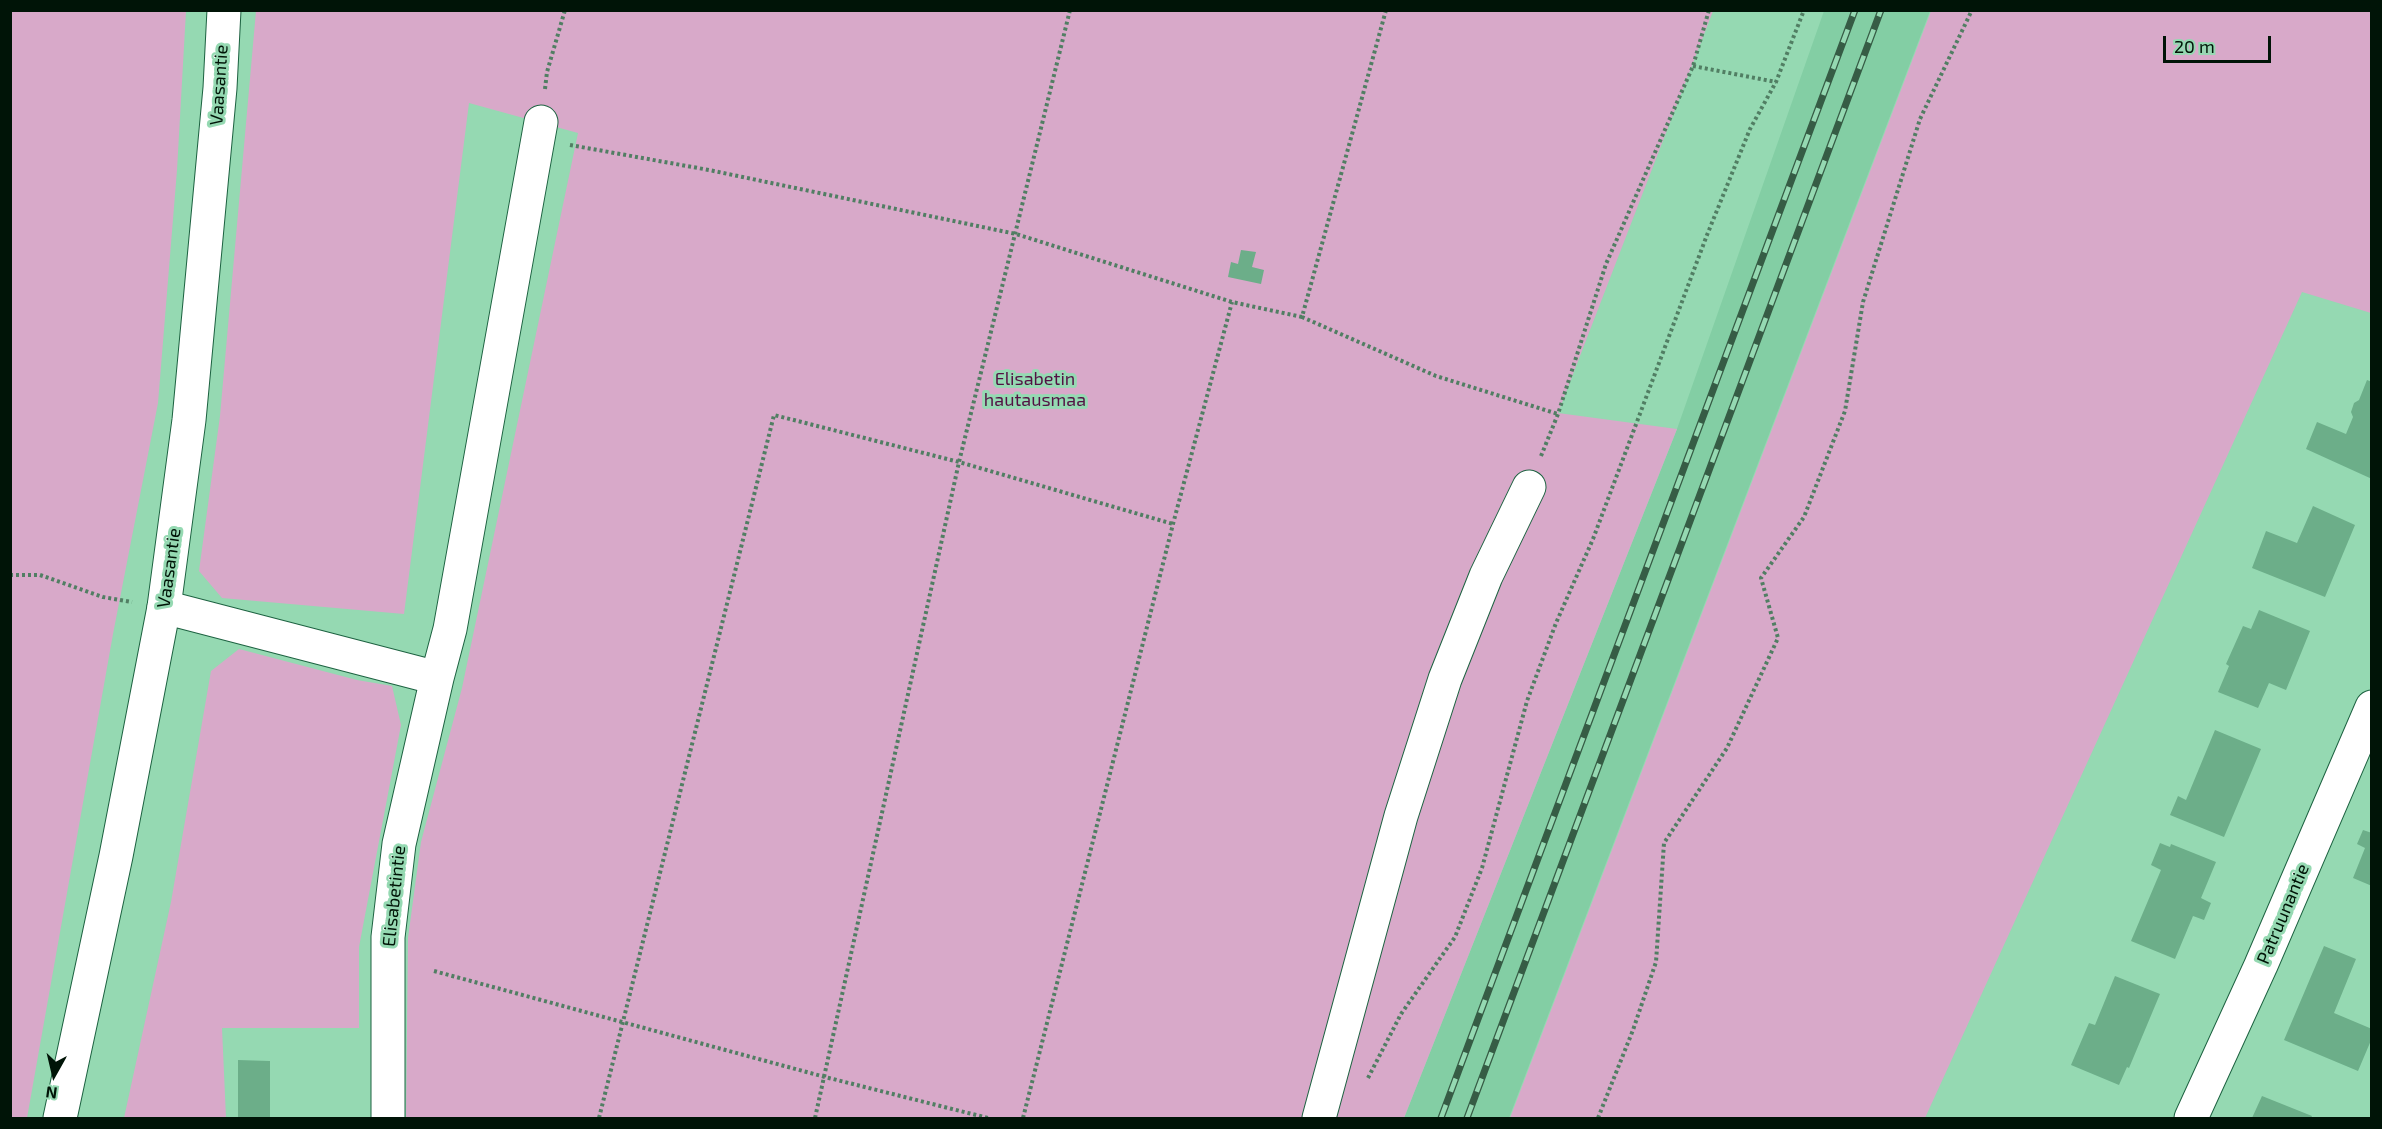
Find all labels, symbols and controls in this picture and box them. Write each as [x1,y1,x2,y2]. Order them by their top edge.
scale bar [2166,24,2274,62]
text: 20 m [2174,35,2215,57]
street label: Vaasantie [205,44,233,126]
park label: Elisabetin hautausmaa [984,368,1086,410]
street label: Vaasantie [153,527,185,609]
street label: Elisabetintie [378,844,410,948]
street label: Patruunantie [2252,861,2314,967]
north arrow [24,1045,84,1105]
text: N [44,1083,58,1104]

